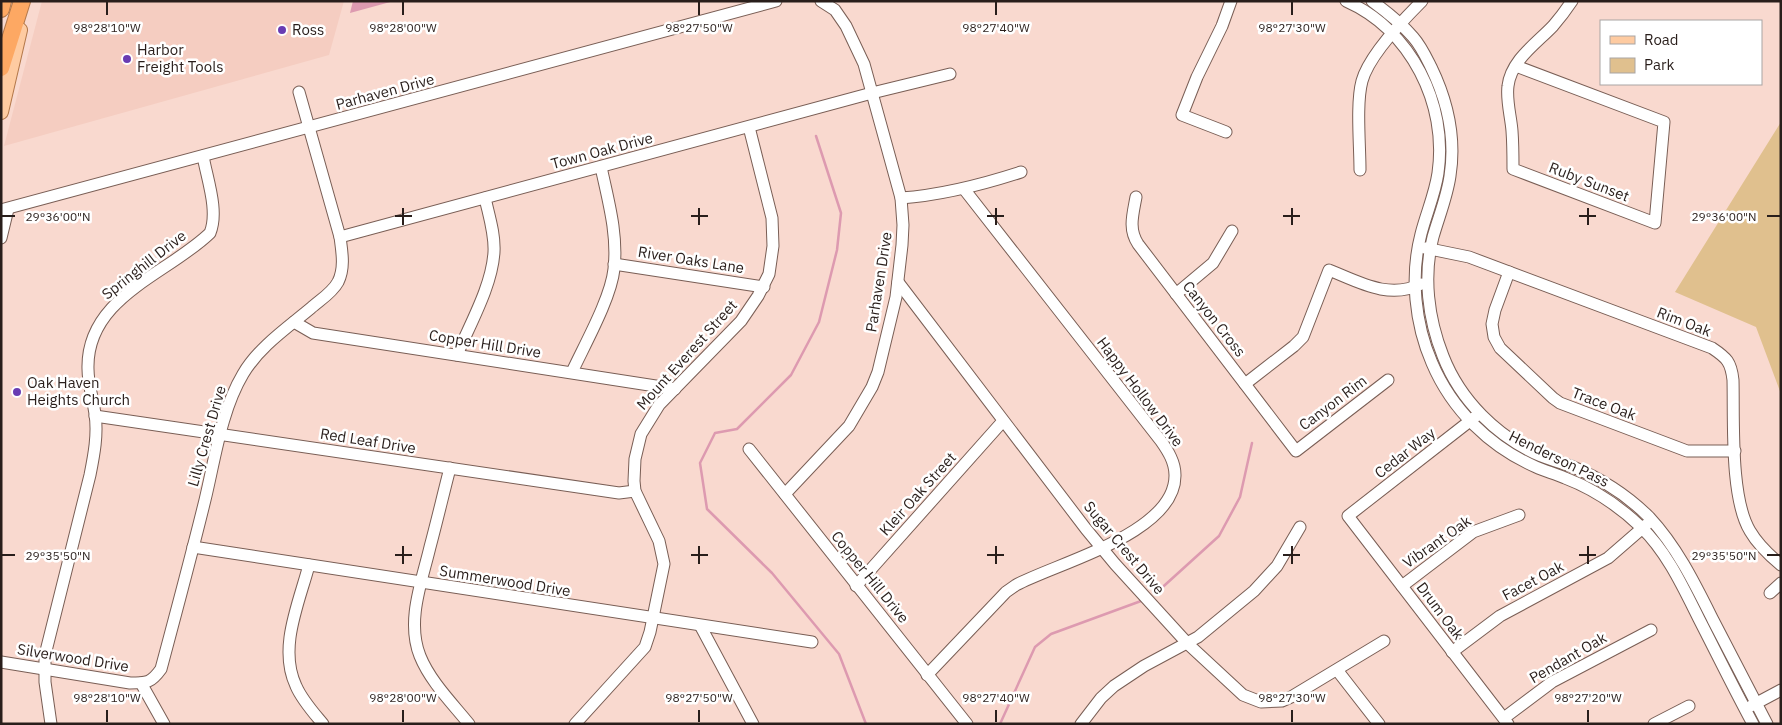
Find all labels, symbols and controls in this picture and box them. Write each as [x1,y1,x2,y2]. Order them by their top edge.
text: 98°28'10"W [73,20,141,35]
place label: Ross [292,20,324,39]
text: 98°28'00"W [369,20,437,35]
text: 98°27'50"W [665,20,733,35]
text: 98°27'40"W [962,20,1030,35]
text: 98°27'30"W [1258,20,1326,35]
legend [1600,20,1762,85]
marker: Ross [276,24,288,36]
text: Road [1644,30,1679,49]
place label: Harbor Freight Tools [137,40,224,76]
marker: Harbor Freight Tools [121,53,133,65]
text: Park [1644,55,1674,74]
street label: Parhaven Drive [334,69,436,114]
street label: Town Oak Drive [549,128,655,173]
street label: Ruby Sunset [1546,158,1632,206]
text: 29°36'00"N [25,209,91,224]
text: 29°36'00"N [1691,209,1757,224]
street label: Springhill Drive [98,226,190,303]
street label: Parhaven Drive [861,230,896,333]
street label: River Oaks Lane [637,242,746,277]
street label: Canyon Cross [1179,277,1250,361]
street label: Mount Everest Street [632,296,741,414]
street label: Rim Oak [1654,303,1714,341]
street label: Copper Hill Drive [428,325,542,362]
street label: Happy Hollow Drive [1093,333,1188,450]
street label: Canyon Rim [1295,371,1370,434]
place label: Oak Haven Heights Church [27,373,130,409]
street label: Lilly Crest Drive [183,383,230,488]
street label: Trace Oak [1569,383,1639,424]
marker: Oak Haven Heights Church [11,386,23,398]
street label: Cedar Way [1370,423,1439,482]
street label: Red Leaf Drive [319,424,417,457]
street label: Henderson Pass [1506,426,1612,491]
street label: Kleir Oak Street [875,448,960,539]
street label: Sugar Crest Drive [1080,497,1169,598]
street label: Vibrant Oak [1399,511,1475,572]
street label: Copper Hill Drive [827,527,913,627]
text: 29°35'50"N [25,548,91,563]
text: 29°35'50"N [1691,548,1757,563]
street label: Facet Oak [1499,556,1567,605]
street label: Summerwood Drive [438,561,572,600]
street label: Drum Oak [1413,578,1468,643]
street label: Pendant Oak [1526,628,1610,687]
street label: Silverwood Drive [16,639,130,676]
text: 98°28'10"W [73,690,141,705]
text: 98°28'00"W [369,690,437,705]
text: 98°27'50"W [665,690,733,705]
text: 98°27'40"W [962,690,1030,705]
text: 98°27'30"W [1258,690,1326,705]
text: 98°27'20"W [1554,690,1622,705]

